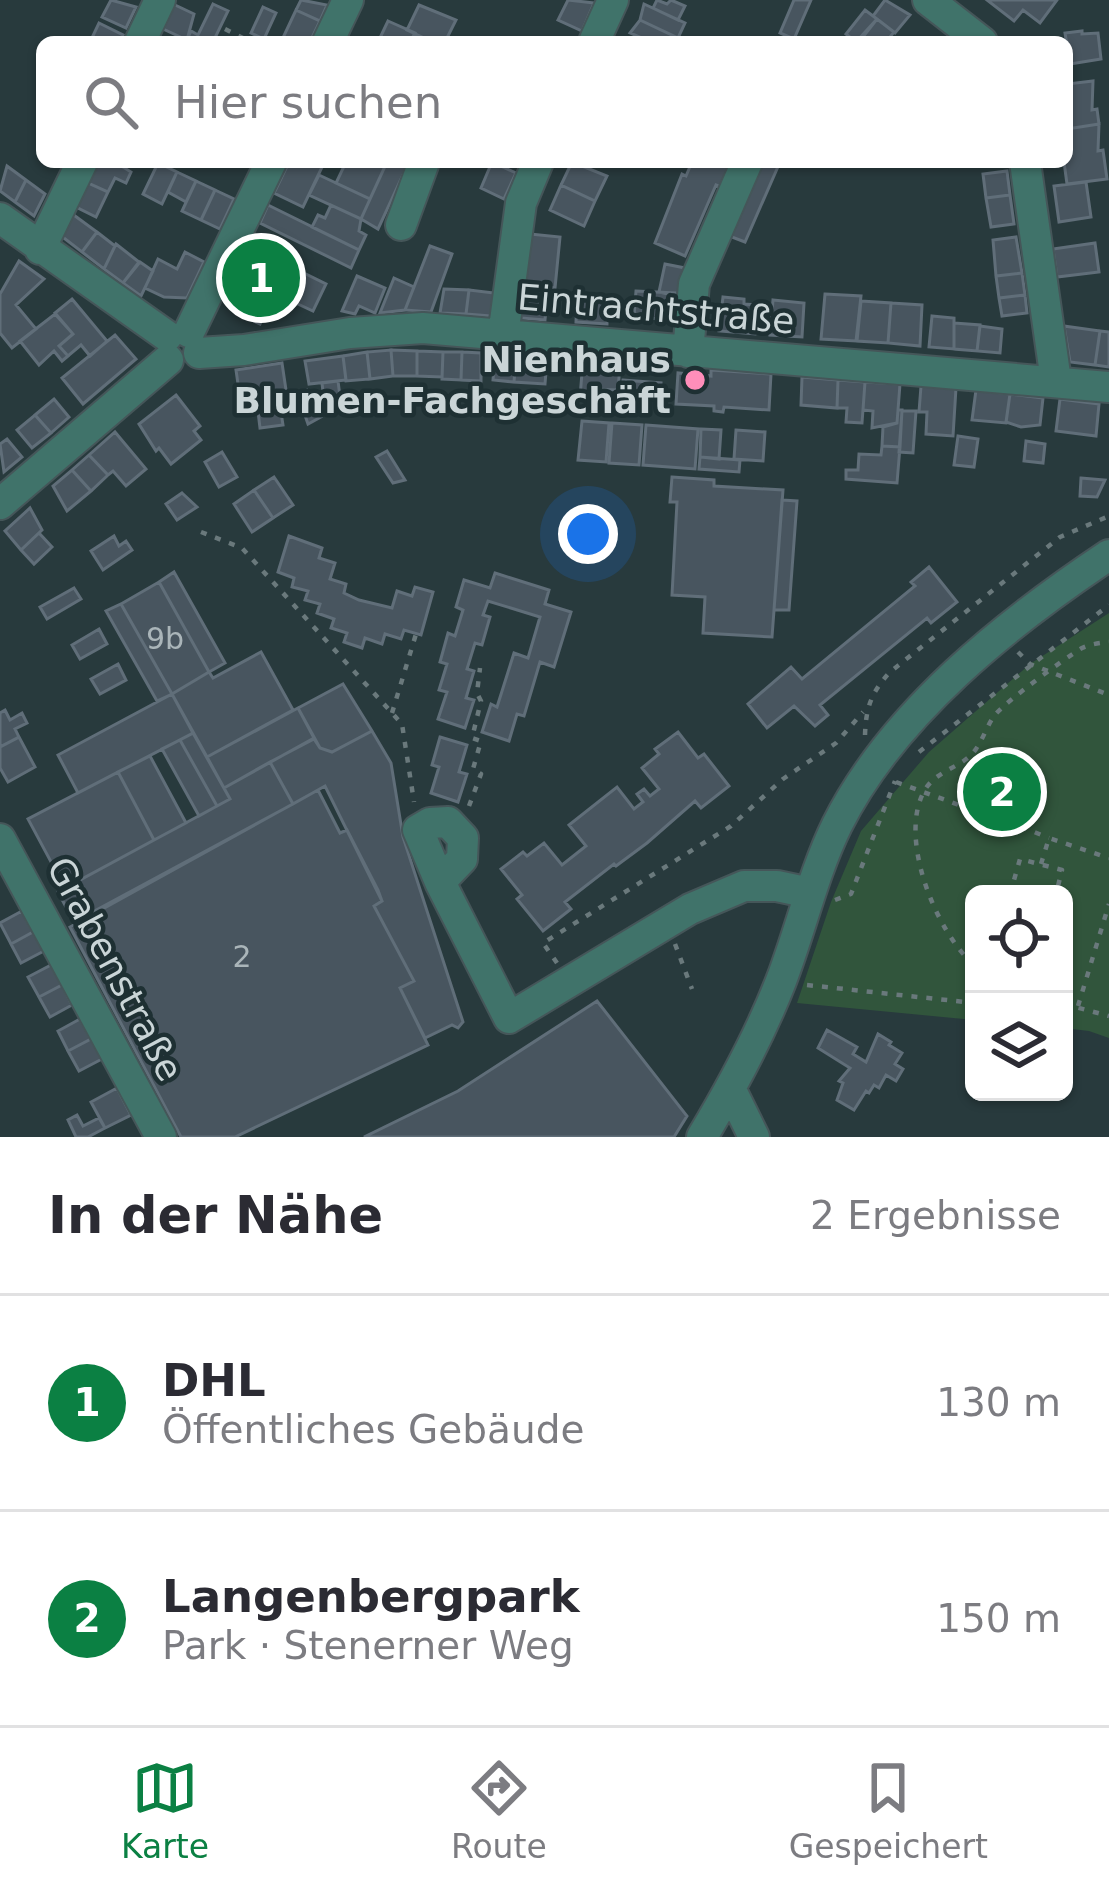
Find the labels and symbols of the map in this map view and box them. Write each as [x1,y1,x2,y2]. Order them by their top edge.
pin: 1 [222,233,300,323]
street label: Eintrachtstraße [516,276,796,342]
place label: Nienhaus Blumen-Fachgeschäft [234,339,671,421]
marker: Nienhaus Blumen-Fachgeschäft [682,367,708,393]
your location [558,504,618,564]
house number: 9b [146,621,184,656]
pin: 2 [963,747,1041,837]
street label: Grabenstraße [39,850,191,1088]
house number: 2 [232,939,252,974]

